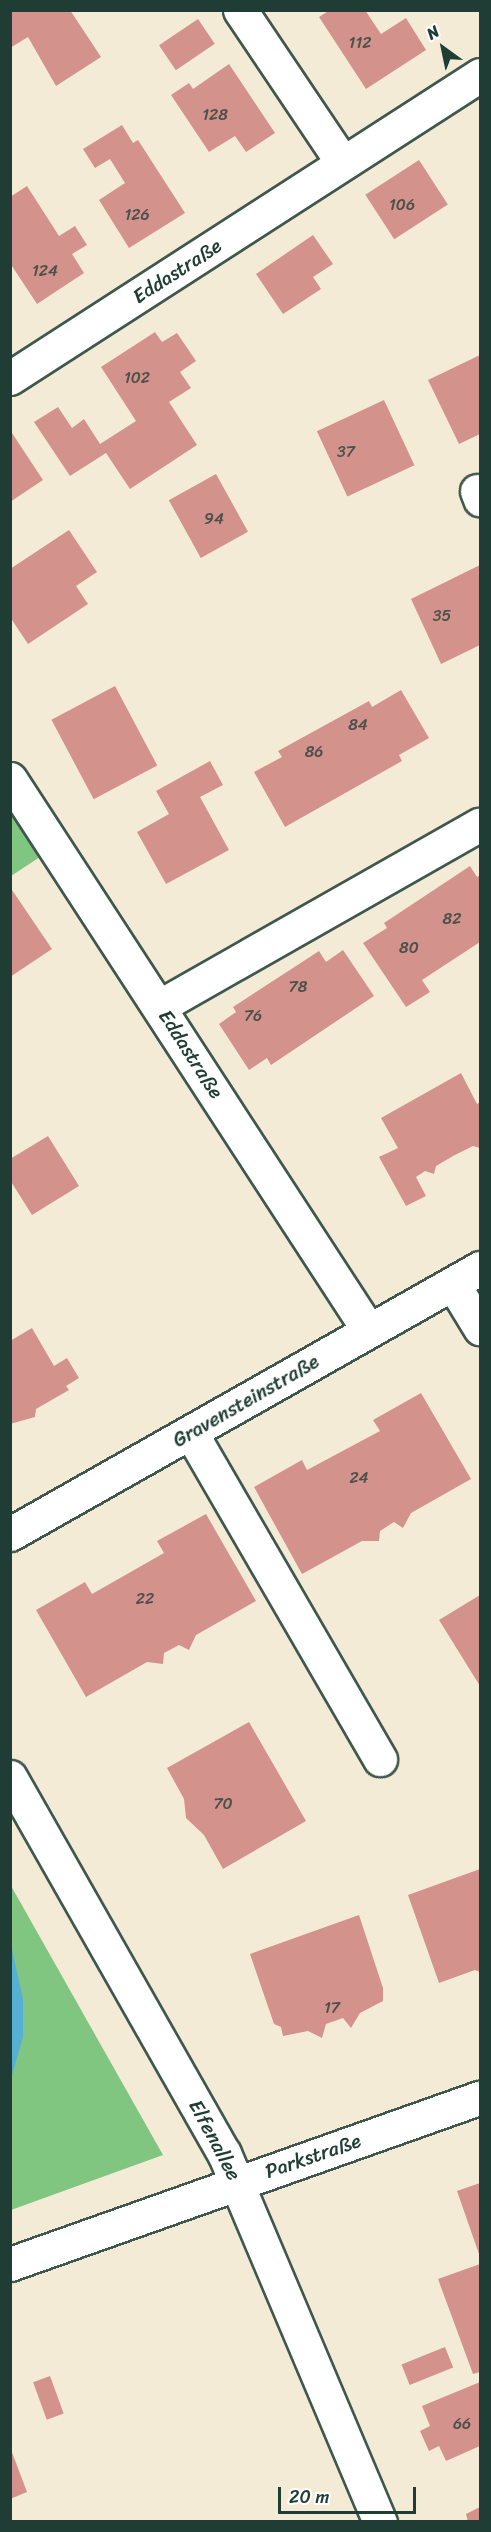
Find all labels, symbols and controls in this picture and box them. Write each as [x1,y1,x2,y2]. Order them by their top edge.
text: N [420,17,445,48]
north arrow [413,18,473,78]
house number: 112 [349,33,371,53]
house number: 128 [202,105,228,125]
house number: 106 [389,195,415,215]
house number: 126 [124,205,150,225]
street label: Eddastraße [128,233,226,309]
house number: 124 [32,261,58,281]
house number: 102 [124,368,150,388]
house number: 37 [337,442,355,462]
house number: 94 [204,509,224,529]
house number: 35 [433,606,451,626]
house number: 84 [348,715,368,735]
house number: 86 [305,742,323,762]
house number: 82 [443,909,461,929]
house number: 80 [399,938,419,958]
house number: 78 [289,977,307,997]
street label: Eddastraße [153,1005,229,1103]
house number: 76 [244,1006,262,1026]
street label: Gravensteinstraße [169,1349,323,1453]
house number: 24 [349,1468,369,1488]
house number: 22 [136,1589,154,1609]
house number: 70 [213,1794,233,1814]
house number: 17 [324,1998,340,2018]
street label: Elfenallee [184,2096,246,2184]
street label: Parkstraße [262,2128,364,2184]
house number: 66 [453,2414,471,2434]
scale bar [281,2475,419,2513]
text: 20 m [289,2481,329,2513]

